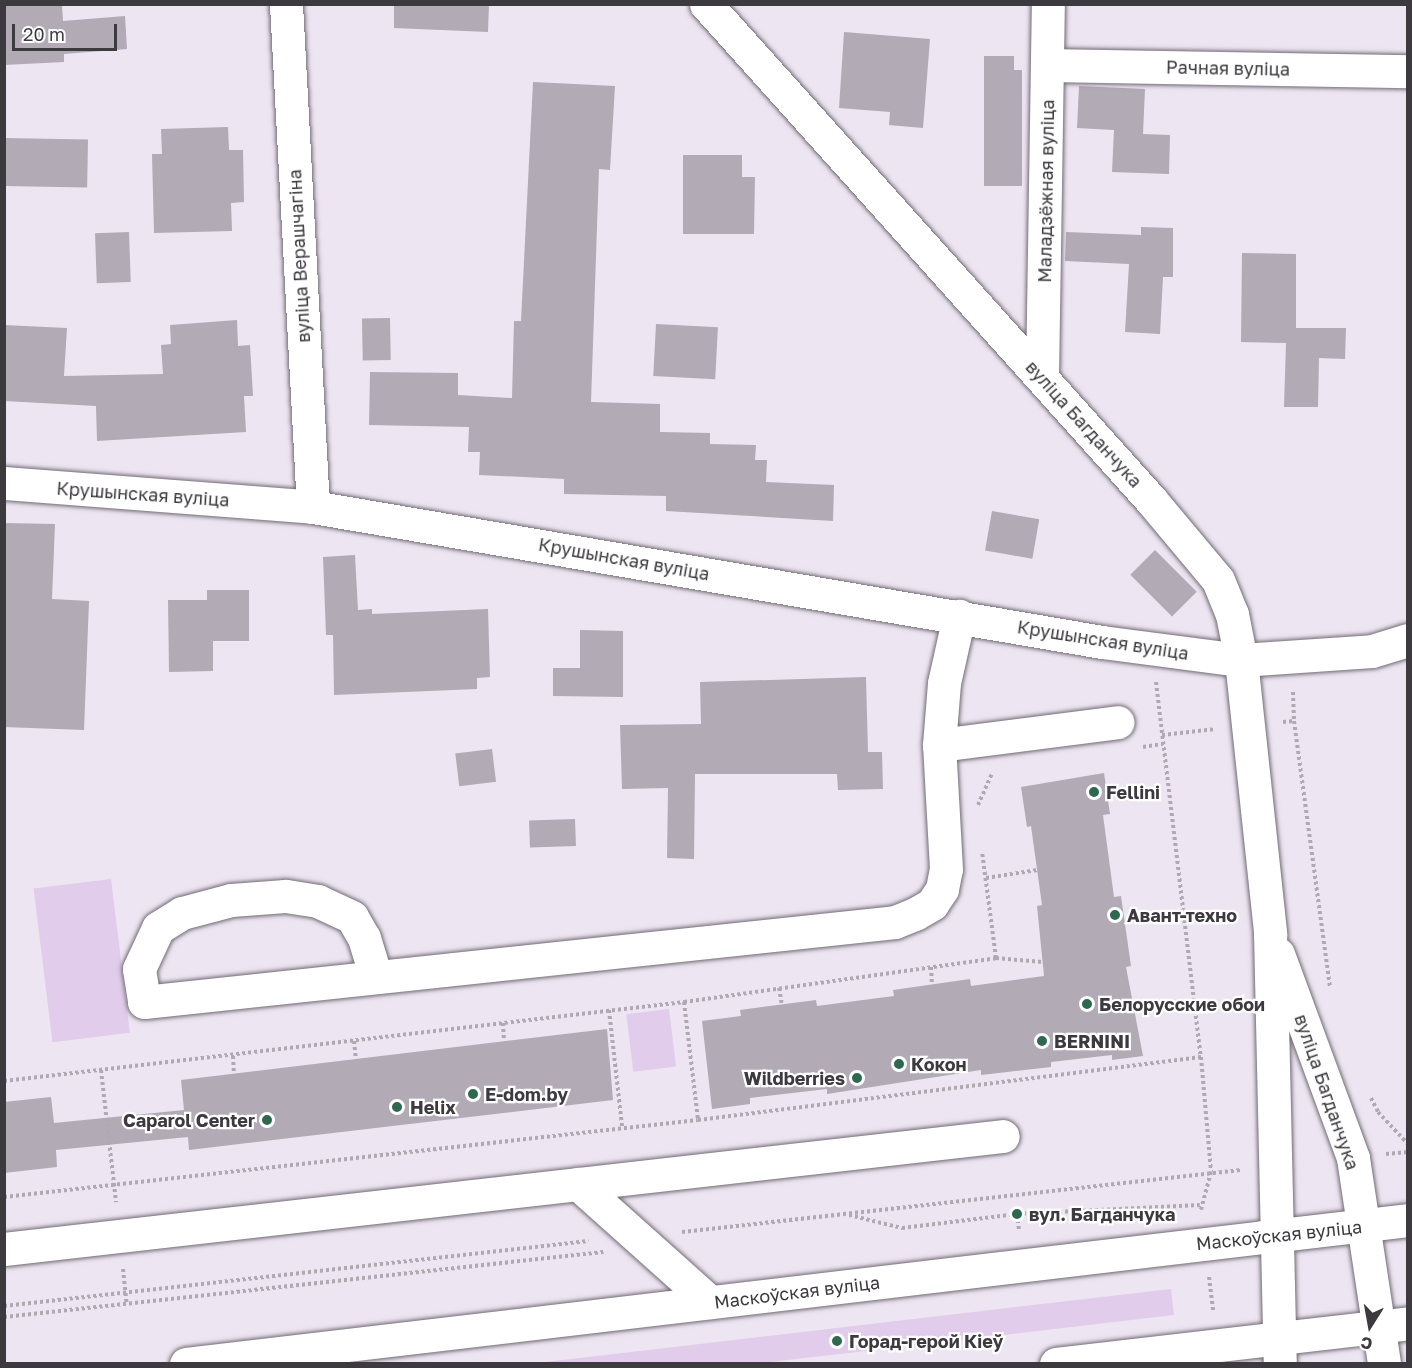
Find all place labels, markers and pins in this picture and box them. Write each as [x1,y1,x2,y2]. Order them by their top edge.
place label: Fellini [1106,781,1160,803]
marker: Fellini [1087,785,1101,799]
place label: Авант-техно [1127,904,1237,926]
marker: Авант-техно [1108,908,1122,922]
place label: Белорусские обои [1099,993,1265,1015]
marker: Белорусские обои [1080,997,1094,1011]
place label: BERNINI [1054,1030,1130,1052]
marker: BERNINI [1035,1034,1049,1048]
place label: Кокон [911,1053,967,1075]
marker: Кокон [892,1057,906,1071]
place label: Wildberries [744,1067,845,1089]
marker: Wildberries [850,1071,864,1085]
place label: E-dom.by [485,1083,568,1105]
marker: E-dom.by [466,1087,480,1101]
place label: Helix [410,1096,456,1118]
marker: Helix [388,1098,406,1116]
place label: Caparol Center [123,1109,255,1131]
marker: Caparol Center [260,1113,274,1127]
place label: вул. Багданчука [1029,1203,1175,1225]
marker: вул. Багданчука [1010,1207,1024,1221]
place label: Горад-герой Кіеў [849,1330,1003,1352]
marker: Горад-герой Кіеў [830,1334,844,1348]

